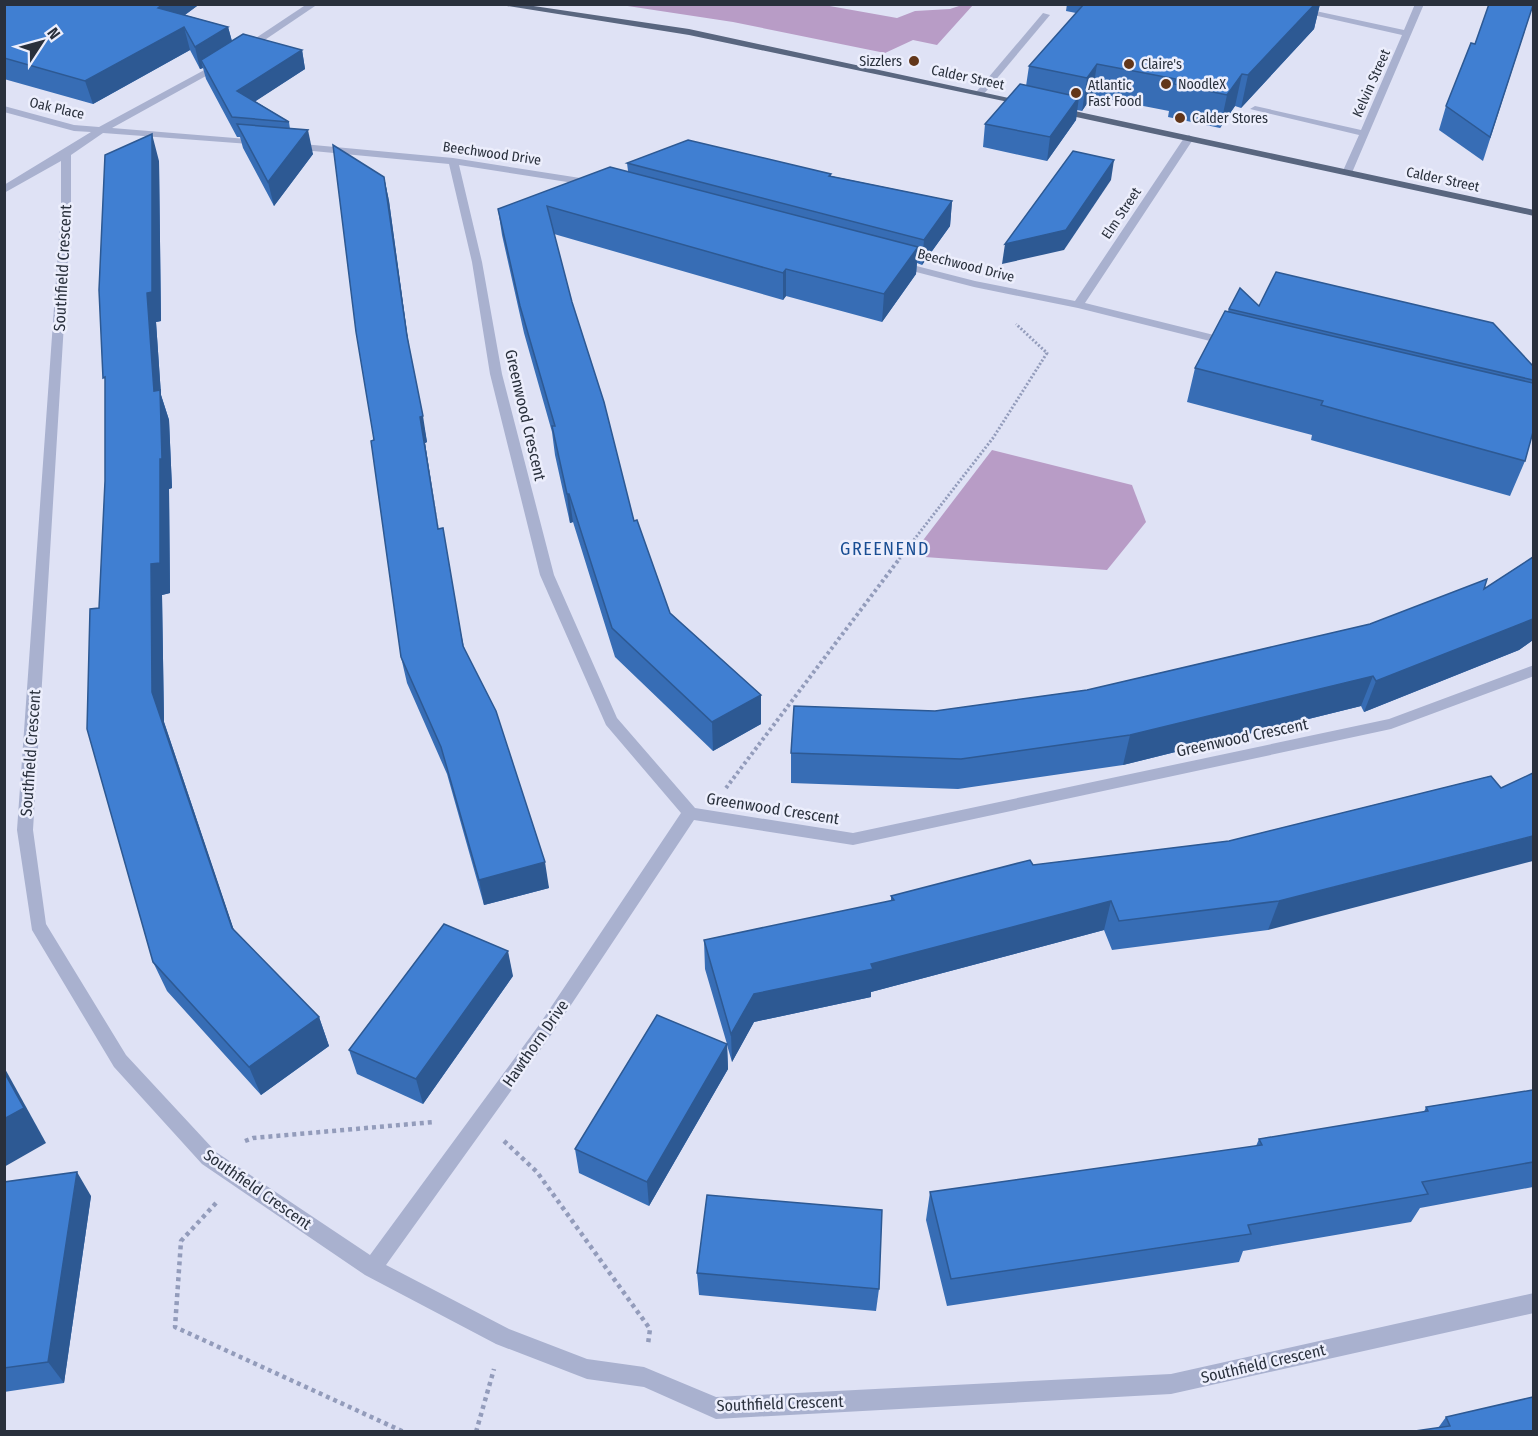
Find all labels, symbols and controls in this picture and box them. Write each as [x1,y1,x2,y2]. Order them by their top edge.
north arrow [12,12,72,72]
text: N [43,24,64,43]
street label: Kelvin Street [1349,46,1394,120]
place label: Sizzlers [859,53,902,70]
marker: Sizzlers [907,54,921,68]
place label: Claire's [1141,56,1182,73]
marker: Claire's [1122,57,1136,71]
street label: Calder Street [930,61,1006,94]
place label: NoodleX [1178,76,1226,93]
place label: Atlantic Fast Food [1088,77,1142,110]
marker: NoodleX [1159,77,1173,91]
marker: Atlantic Fast Food [1069,86,1083,100]
street label: Oak Place [28,94,86,123]
place label: Calder Stores [1192,110,1268,127]
marker: Calder Stores [1173,111,1187,125]
street label: Beechwood Drive [442,138,542,169]
street label: Calder Street [1405,163,1481,196]
street label: Elm Street [1098,184,1145,242]
street label: Southfield Crescent [50,203,75,332]
street label: Beechwood Drive [916,245,1016,286]
street label: Greenwood Crescent [501,348,550,483]
district label: GREENEND [840,538,930,560]
street label: Southfield Crescent [17,688,44,817]
street label: Greenwood Crescent [1175,714,1310,761]
street label: Greenwood Crescent [705,789,841,828]
street label: Hawthorn Drive [498,996,572,1090]
street label: Southfield Crescent [200,1145,316,1234]
street label: Southfield Crescent [1199,1340,1328,1387]
street label: Southfield Crescent [716,1392,845,1415]

